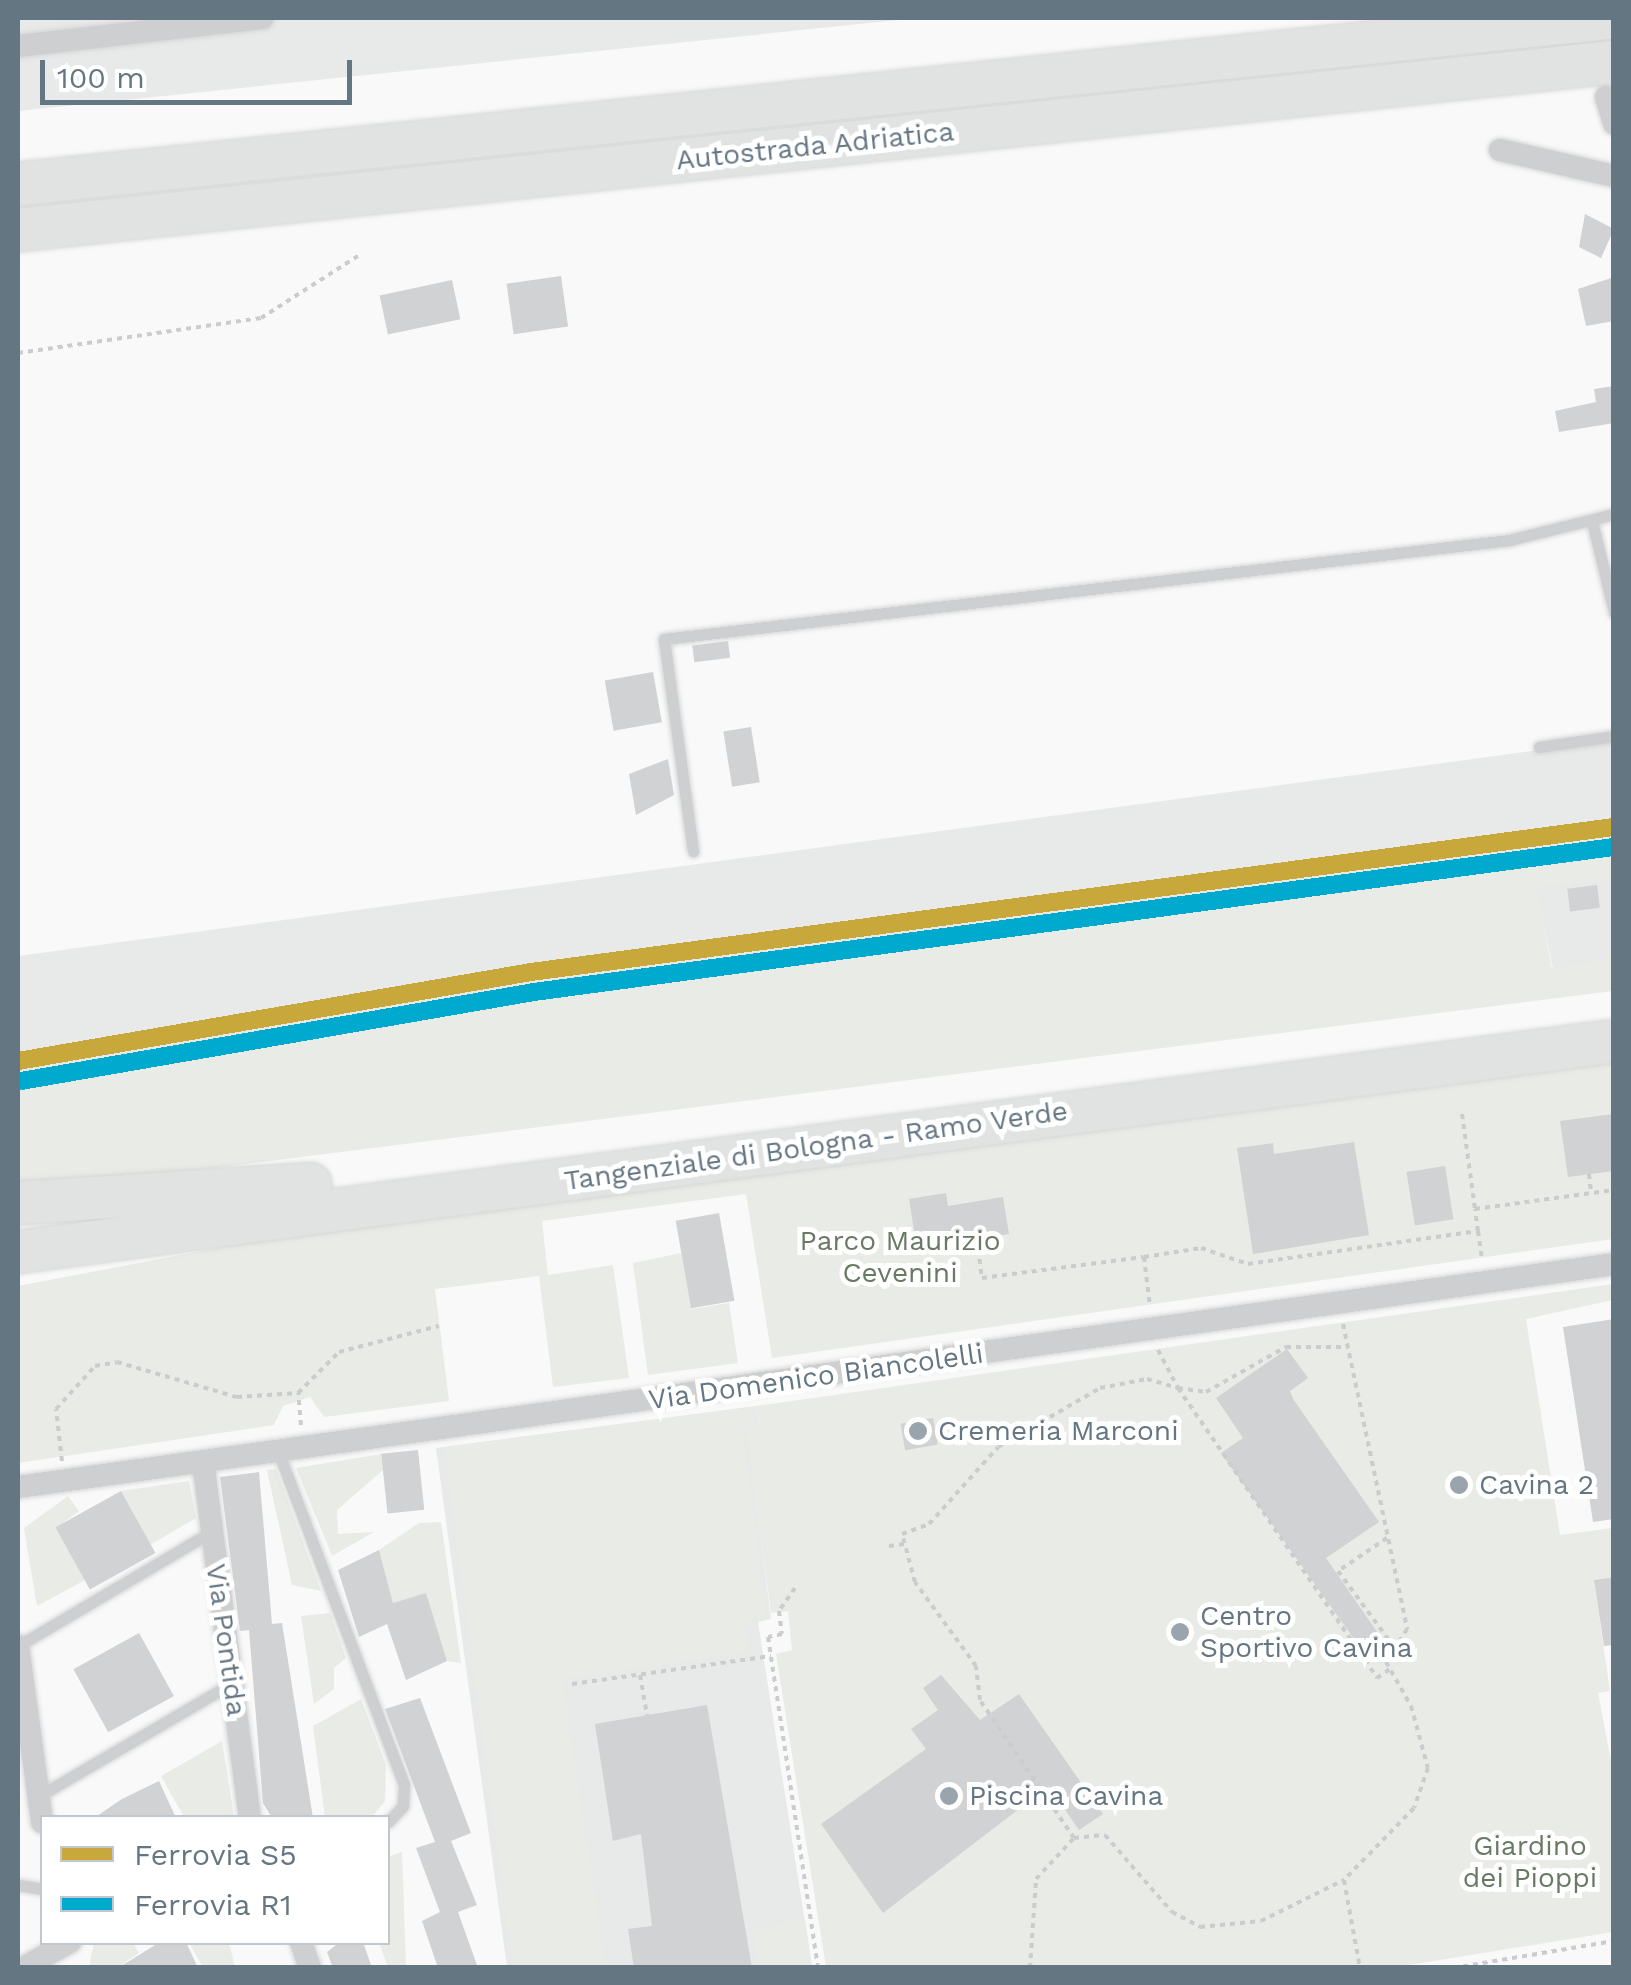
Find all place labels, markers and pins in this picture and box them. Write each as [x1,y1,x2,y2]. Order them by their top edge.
place label: Cremeria Marconi [938,1414,1179,1448]
marker: Cremeria Marconi [907,1420,929,1442]
place label: Cavina 2 [1479,1468,1595,1502]
marker: Cavina 2 [1448,1474,1470,1496]
place label: Centro Sportivo Cavina [1200,1599,1413,1665]
marker: Centro Sportivo Cavina [1169,1621,1191,1643]
place label: Piscina Cavina [969,1779,1164,1813]
marker: Piscina Cavina [938,1785,960,1807]

